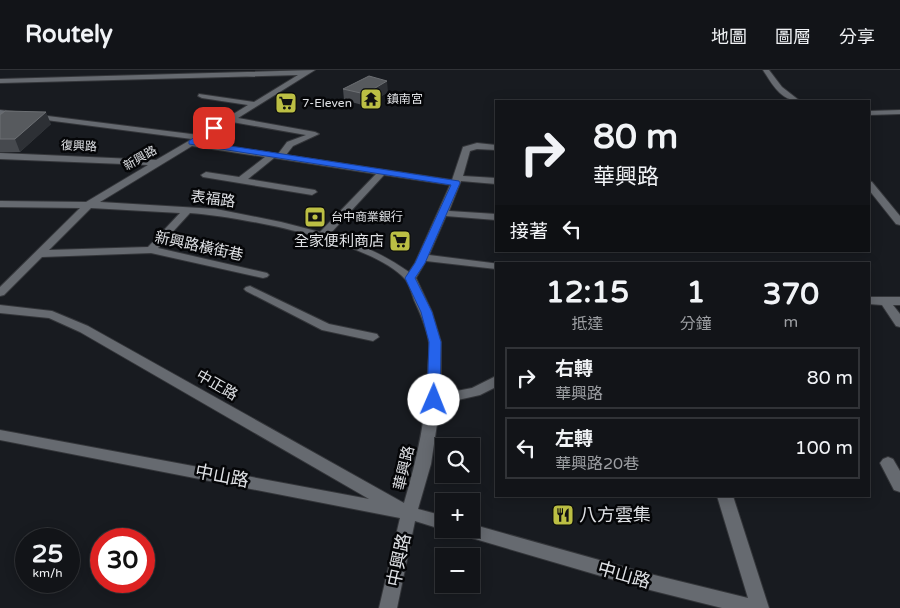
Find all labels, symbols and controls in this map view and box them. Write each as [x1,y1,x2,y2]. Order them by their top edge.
text: Routely [25,20,113,49]
text: 地圖 [711,26,747,48]
text: 圖層 [775,26,811,48]
text: 分享 [839,26,875,48]
temple icon: 鎮南宮 [359,87,383,111]
supermarket icon: 7-Eleven [274,91,298,115]
place label: 鎮南宮 [387,92,423,106]
place label: 7-Eleven [302,96,352,110]
pin [193,107,235,149]
icon: arrive [200,114,228,142]
text: 80 m [593,116,678,158]
icon: right [510,120,575,185]
street label: 復興路 [61,138,97,154]
street label: 新興路 [121,143,159,173]
text: 華興路 [593,164,659,190]
street label: 表福路 [190,187,236,211]
bank icon: 台中商業銀行 [303,205,327,229]
place label: 台中商業銀行 [331,210,403,224]
icon: left [558,215,586,243]
text: 接著 [510,221,548,243]
street label: 新興路橫街巷 [153,228,245,264]
supermarket icon: 全家便利商店 [388,229,412,253]
place label: 全家便利商店 [294,232,384,250]
text: 12:15 [546,274,629,311]
text: 1 [686,274,705,311]
text: 370 [763,276,819,313]
text: m [784,312,798,332]
text: 抵達 [571,314,603,334]
text: 分鐘 [680,314,712,334]
text: 右轉 [555,358,593,380]
icon: right [512,364,540,392]
street label: 中正路 [193,366,241,404]
text: 80 m [807,367,853,389]
position arrow [407,373,459,425]
text: 華興路 [555,384,603,404]
text: 左轉 [555,428,593,450]
icon: left [512,434,540,462]
text: 100 m [795,437,853,459]
map controls [435,438,480,593]
button: search [435,438,480,483]
street label: 華興路 [390,444,418,492]
text: 華興路20巷 [555,454,639,474]
street label: 中山路 [193,460,251,492]
button: + [435,493,480,538]
restaurant icon: 八方雲集 [551,503,575,527]
place label: 八方雲集 [579,504,651,526]
speed limit sign: 30 [90,528,155,593]
street label: 中興路 [383,531,415,589]
text: 25 [32,539,63,569]
button: − [435,548,480,593]
street label: 中山路 [595,557,653,593]
text: km/h [32,566,63,580]

